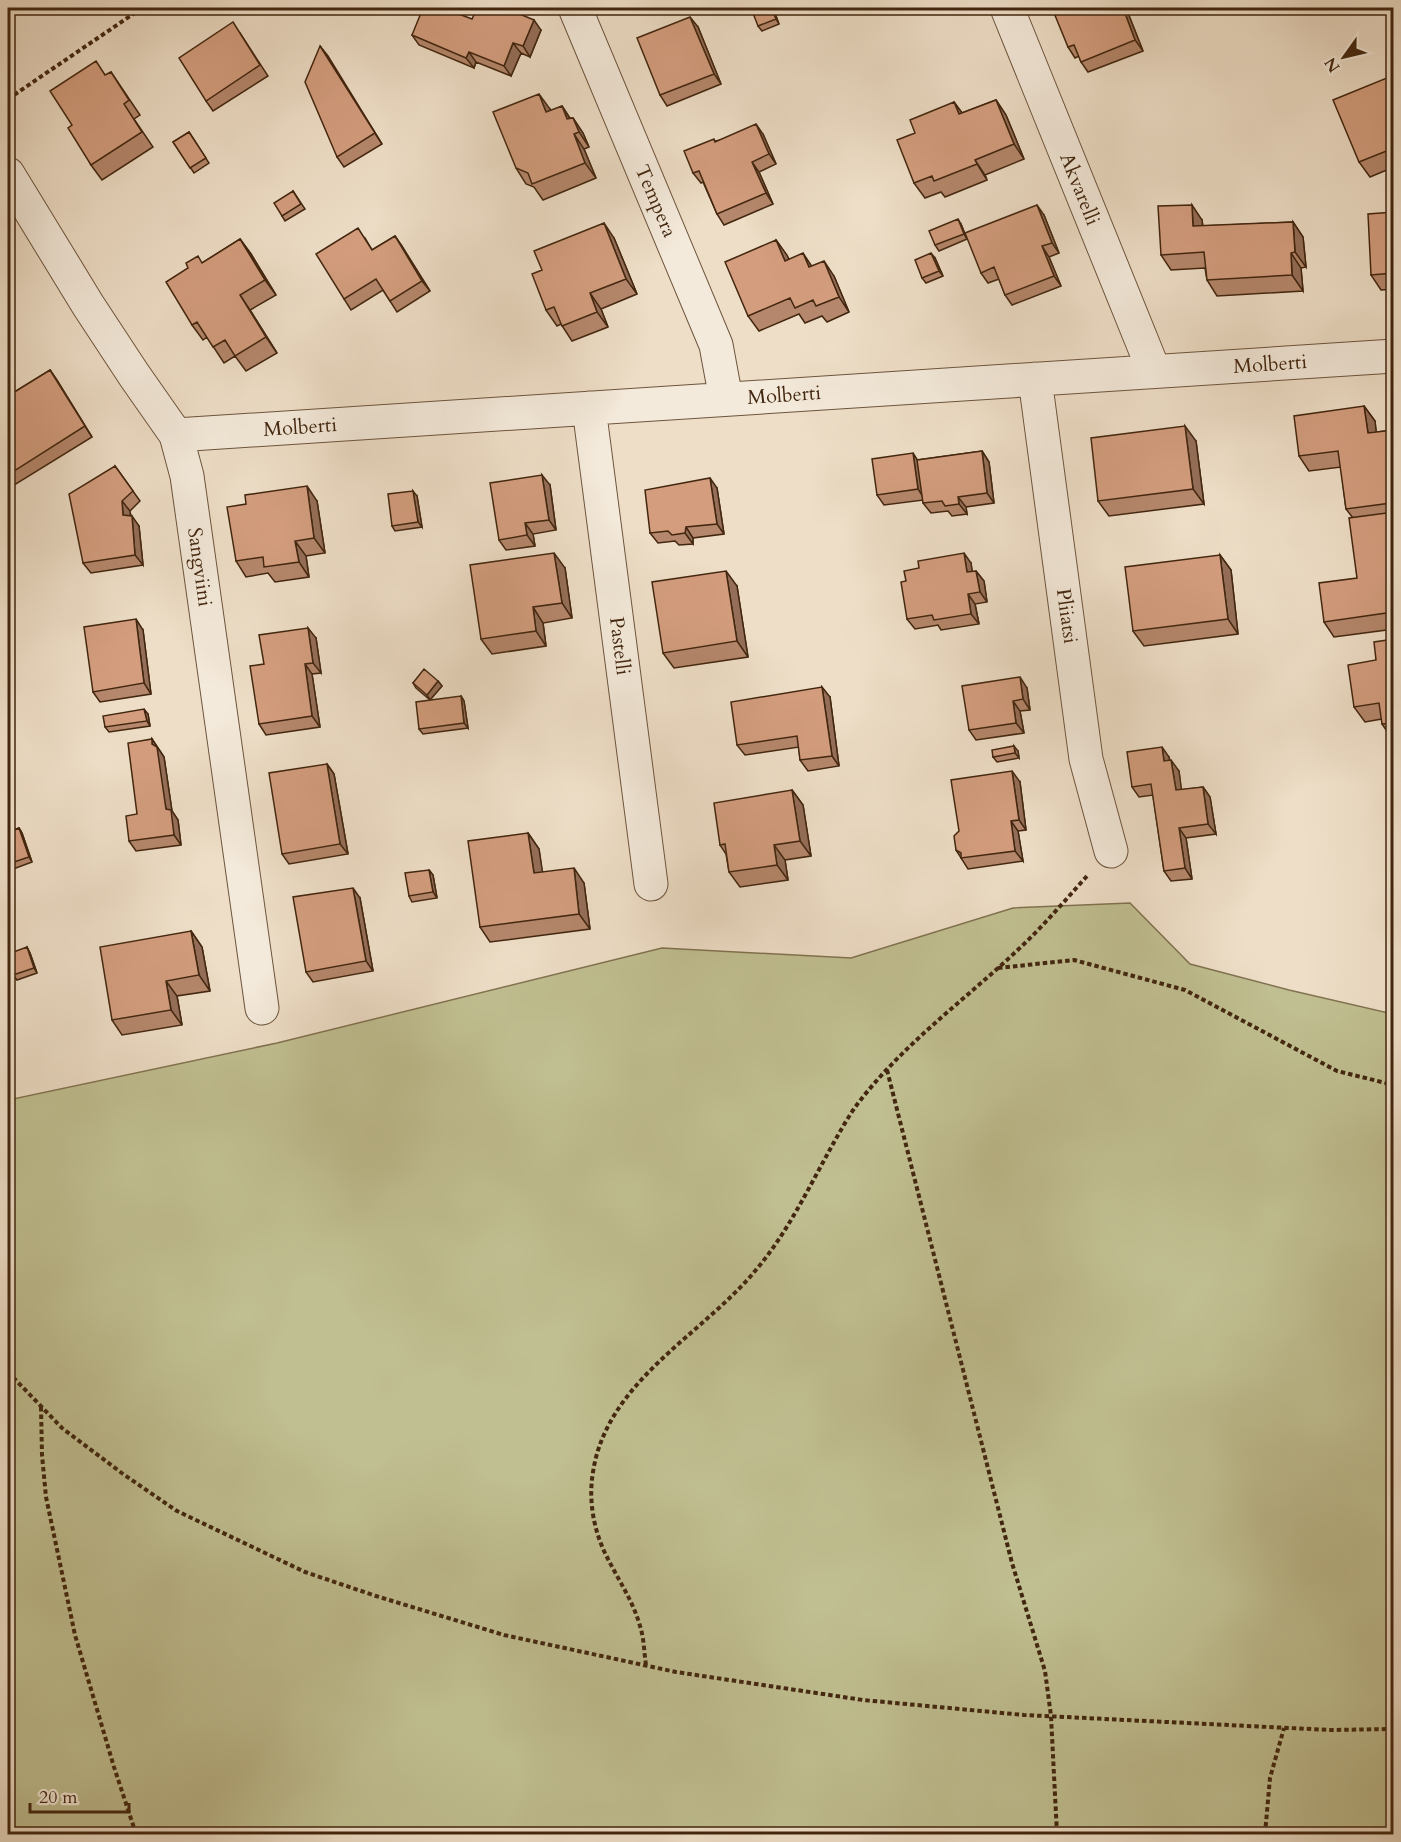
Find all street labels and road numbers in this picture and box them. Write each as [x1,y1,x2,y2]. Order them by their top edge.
street label: Akvarelli [1053,149,1107,230]
street label: Tempera [629,161,683,242]
street label: Molberti [1232,348,1308,380]
street label: Molberti [746,379,822,411]
street label: Molberti [262,411,338,443]
street label: Sangviini [181,526,219,609]
street label: Pliiatsi [1050,587,1084,646]
street label: Pastelli [603,615,637,677]

